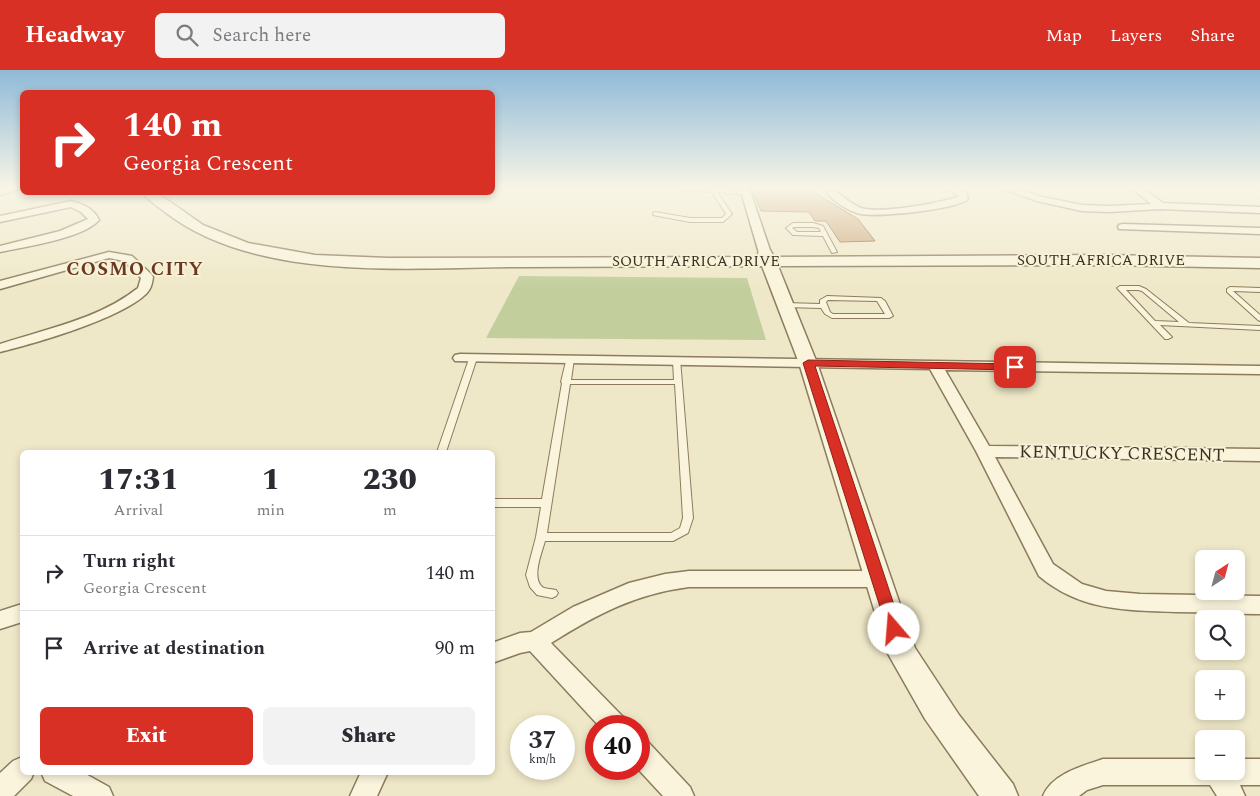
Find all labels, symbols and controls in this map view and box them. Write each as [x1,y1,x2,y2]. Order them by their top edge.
search box [155,13,505,58]
text: Headway [25,17,125,53]
icon: search [173,21,201,49]
text: Search here [213,21,311,50]
text: Map [1046,22,1082,49]
text: Layers [1110,22,1162,49]
text: Share [1190,22,1235,49]
text: 140 m [123,99,222,152]
icon: right [40,110,105,175]
text: Georgia Crescent [123,147,293,180]
street label: SOUTH AFRICA DRIVE [1017,249,1185,272]
street label: SOUTH AFRICA DRIVE [612,250,780,273]
district label: COSMO CITY [66,255,204,284]
pin [994,346,1036,388]
icon: arrive [1001,353,1029,381]
street label: KENTUCKY CRESCENT [1019,438,1225,469]
text: 17:31 [98,457,179,503]
text: 1 [262,457,280,503]
text: 230 [363,457,417,503]
text: Arrival [113,498,163,522]
text: min [257,498,285,522]
text: m [383,498,397,522]
text: Turn right [83,547,176,576]
north arrow [1195,550,1245,600]
map controls [1195,550,1245,780]
icon: right [40,559,68,587]
text: 140 m [425,559,475,588]
text: Georgia Crescent [83,576,207,600]
position arrow [867,602,919,654]
button: search [1195,610,1245,660]
icon: arrive [40,634,68,662]
text: Arrive at destination [83,634,265,663]
text: 90 m [435,634,475,663]
button: + [1195,670,1245,720]
button: Exit [40,707,253,765]
button: Share [263,707,475,765]
speed limit sign: 40 [585,715,650,780]
text: 37 [528,722,557,760]
button: − [1195,730,1245,780]
text: km/h [529,750,556,769]

